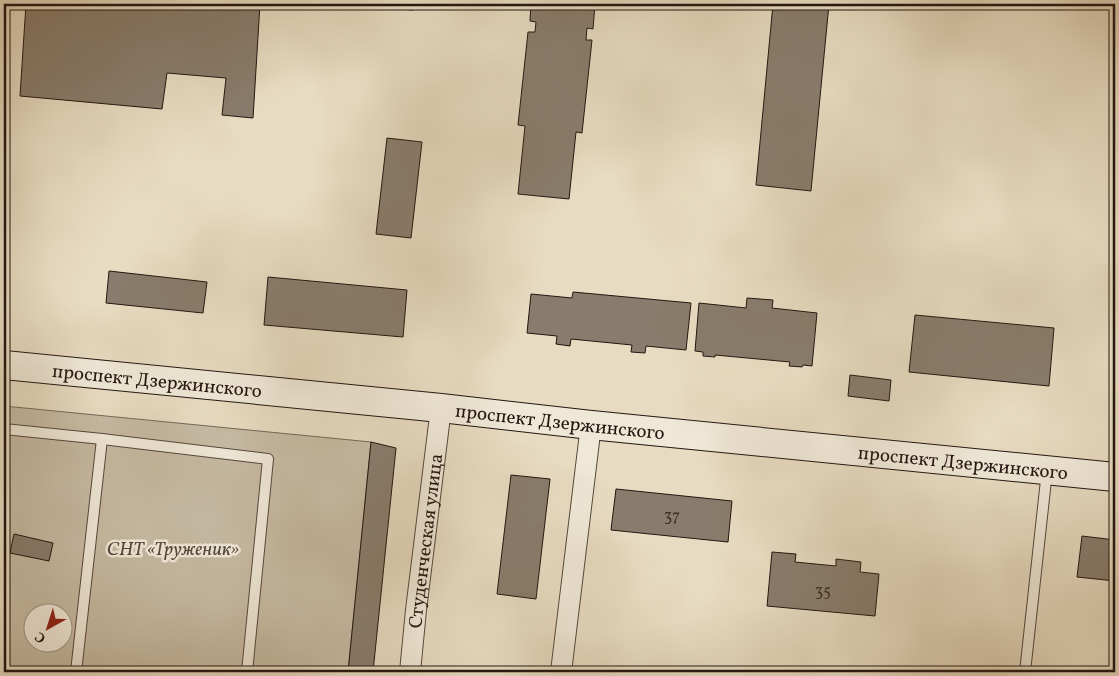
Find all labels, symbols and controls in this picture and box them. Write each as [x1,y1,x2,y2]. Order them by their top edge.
street label: проспект Дзержинского [51,359,263,405]
street label: проспект Дзержинского [454,399,666,447]
street label: проспект Дзержинского [857,441,1069,487]
street label: Студенческая улица [403,452,450,630]
house number: 37 [664,506,680,528]
park label: СНТ «Труженик» [107,537,239,563]
house number: 35 [815,581,831,603]
north arrow [22,604,72,654]
text: С [31,627,50,647]

